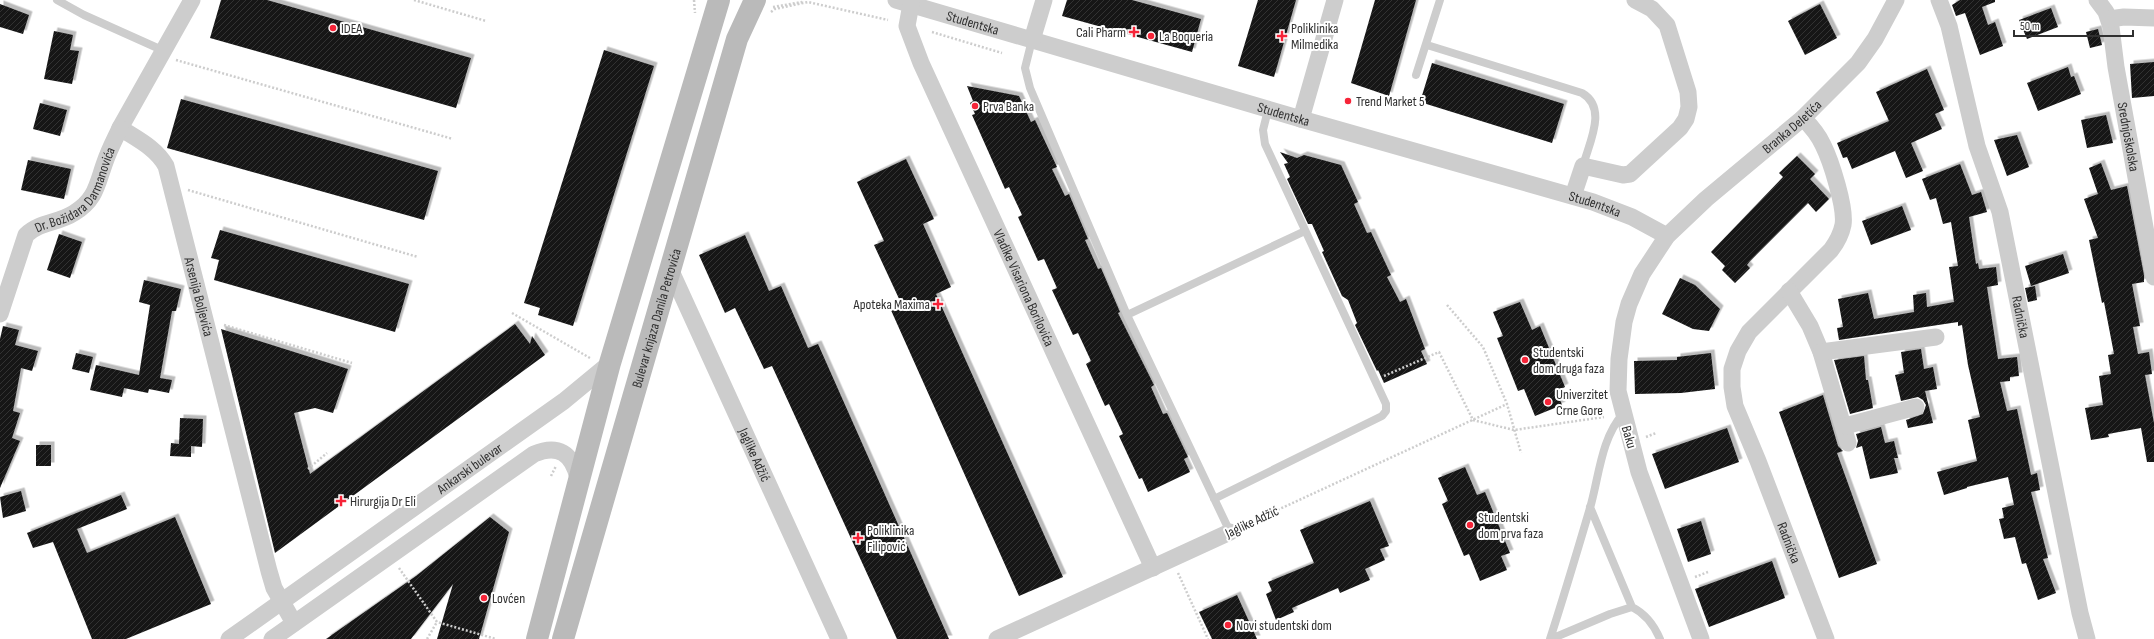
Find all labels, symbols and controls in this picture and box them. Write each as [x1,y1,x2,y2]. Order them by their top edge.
street label: Studentska [945,7,1001,38]
scale bar [2014,12,2133,38]
text: 50 m [2020,19,2040,34]
place label: IDEA [341,20,363,37]
place label: Poliklinika Milmedika [1291,20,1338,53]
marker: IDEA [328,23,338,33]
place label: Cali Pharm [1076,24,1126,41]
marker: Cali Pharm [1129,27,1139,37]
place label: La Boqueria [1159,28,1213,45]
marker: Poliklinika Milmedika [1276,30,1288,42]
marker: La Boqueria [1146,31,1156,41]
place label: Trend Market 5 [1356,93,1425,110]
marker: Trend Market 5 [1343,96,1353,106]
street label: Branka Deletića [1759,96,1825,157]
place label: Prva Banka [983,98,1034,115]
street label: Studentska [1255,98,1312,130]
marker: Prva Banka [970,101,980,111]
street label: Srednjoškolska [2114,101,2143,173]
street label: Dr. Božidara Darmanovića [32,144,118,236]
street label: Studentska [1567,187,1623,220]
street label: Vladike Visariona Borilovića [990,226,1058,349]
street label: Bulevar knjaza Danila Petrovića [628,247,684,390]
street label: Arsenija Boljevića [181,254,217,338]
street label: Radnička [2008,294,2033,339]
place label: Apoteka Maxima [852,296,930,313]
marker: Apoteka Maxima [933,299,943,309]
place label: Studentski dom druga faza [1533,344,1604,377]
marker: Studentski dom druga faza [1520,355,1530,365]
place label: Univerzitet Crne Gore [1556,386,1608,419]
marker: Univerzitet Crne Gore [1543,397,1553,407]
street label: Jaglike Adžić [735,424,775,484]
street label: Baku [1618,424,1640,450]
street label: Ankarski bulevar [433,439,506,498]
place label: Hirurgija Dr Eli [350,493,416,510]
marker: Hirurgija Dr Eli [335,495,347,507]
street label: Jaglike Adžić [1222,502,1282,542]
place label: Studentski dom prva faza [1478,509,1543,542]
marker: Studentski dom prva faza [1465,520,1475,530]
street label: Radnička [1774,520,1805,566]
place label: Poliklinika Filipović [867,522,914,555]
marker: Poliklinika Filipović [852,532,864,544]
place label: Lovćen [492,590,525,607]
marker: Lovćen [479,593,489,603]
place label: Novi studentski dom [1236,617,1332,634]
marker: Novi studentski dom [1223,620,1233,630]

